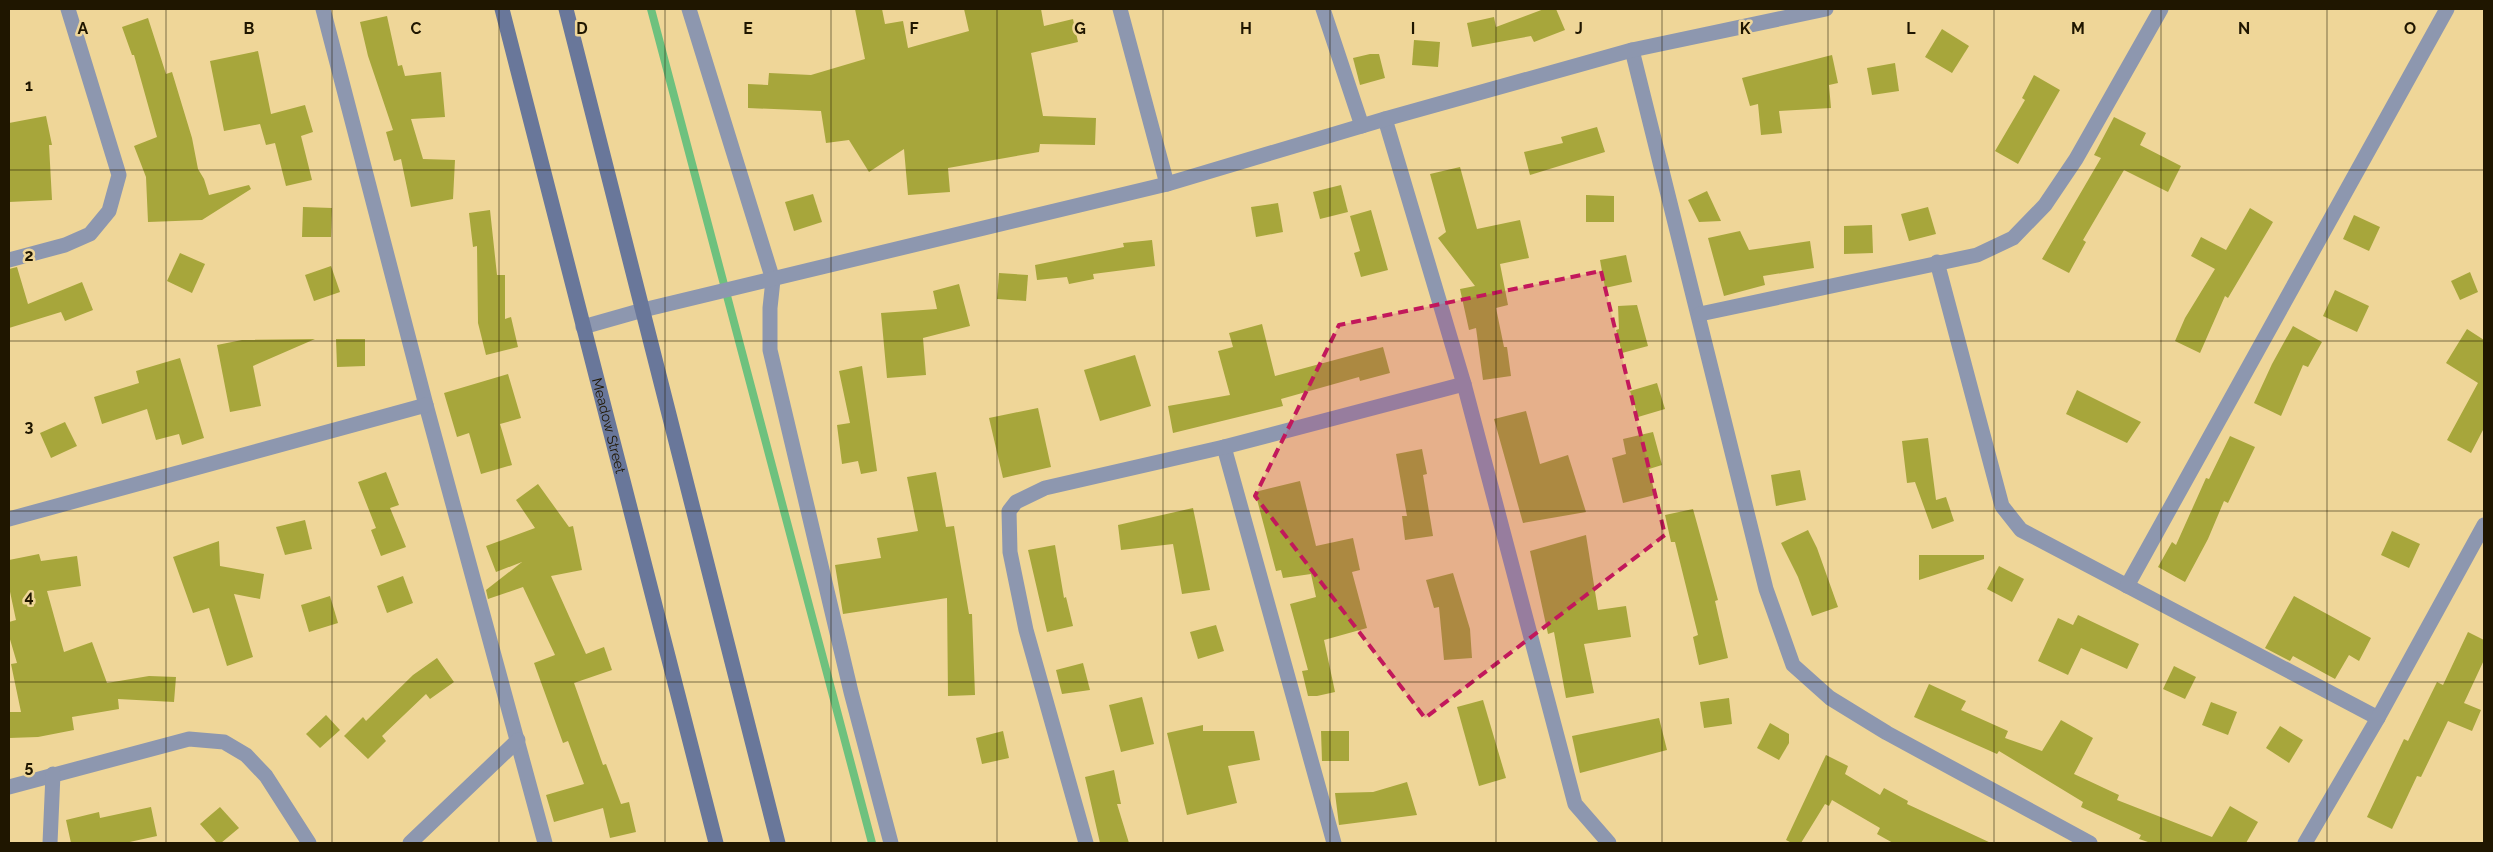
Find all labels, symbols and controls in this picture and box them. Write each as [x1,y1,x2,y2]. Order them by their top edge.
text: A [78,19,89,38]
text: B [244,19,255,38]
text: C [411,19,422,38]
text: D [576,19,588,38]
text: E [743,19,753,38]
text: F [909,19,919,38]
text: G [1074,19,1086,38]
text: H [1240,19,1252,38]
text: I [1411,19,1415,38]
text: J [1575,19,1583,38]
text: K [1740,19,1751,38]
text: L [1906,19,1916,38]
text: M [2071,19,2085,38]
text: N [2238,19,2250,38]
text: O [2404,19,2416,38]
text: 1 [25,76,33,95]
text: 2 [24,246,34,265]
street label: Meadow Street [589,376,629,475]
text: 3 [25,417,34,436]
text: 4 [24,587,34,606]
text: 5 [25,757,34,776]

